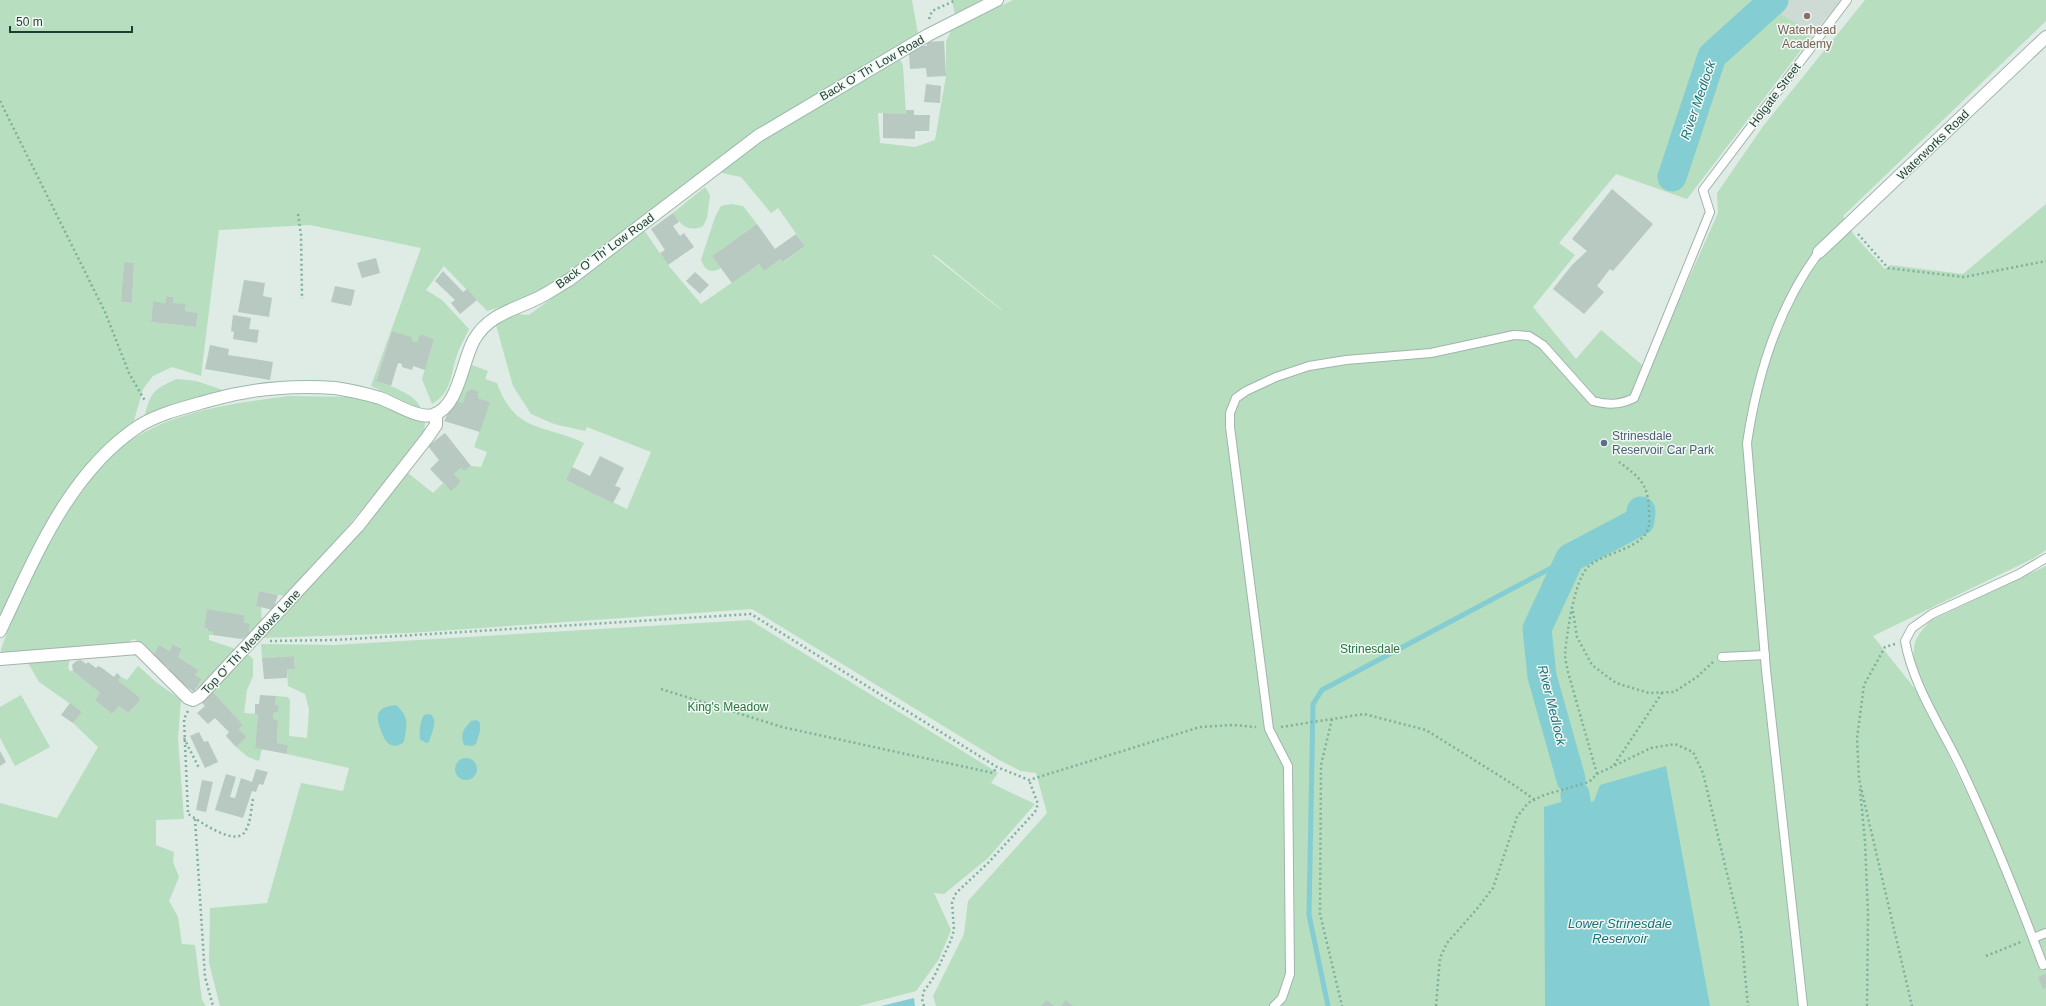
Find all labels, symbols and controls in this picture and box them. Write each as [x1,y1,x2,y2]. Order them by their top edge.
scale bar [10,8,132,34]
marker: Waterhead Academy [1802,11,1812,21]
text: 50 m [16,15,43,29]
place label: Waterhead Academy [1778,23,1836,51]
street label: Back O' Th' Low Road [817,32,927,104]
water label: River Medlock [1678,57,1719,141]
street label: Holgate Street [1746,60,1804,130]
street label: Waterworks Road [1894,107,1972,183]
street label: Back O' Th' Low Road [553,211,657,291]
place label: Strinesdale Reservoir Car Park [1612,429,1715,457]
marker: Strinesdale Reservoir Car Park [1599,438,1609,448]
street label: Top O' Th' Meadows Lane [199,586,304,697]
park label: Strinesdale [1340,642,1400,656]
water label: River Medlock [1535,663,1570,748]
park label: King's Meadow [688,700,769,714]
water label: Lower Strinesdale Reservoir [1568,916,1672,946]

